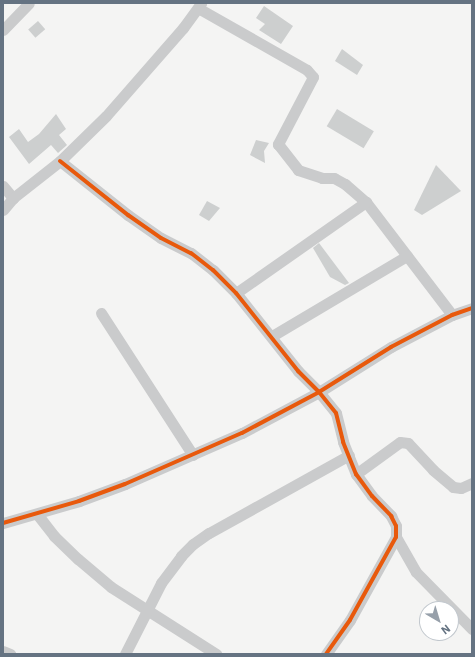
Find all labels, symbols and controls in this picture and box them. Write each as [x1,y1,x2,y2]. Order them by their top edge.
north arrow [419,601,459,641]
text: N [438,622,453,638]

